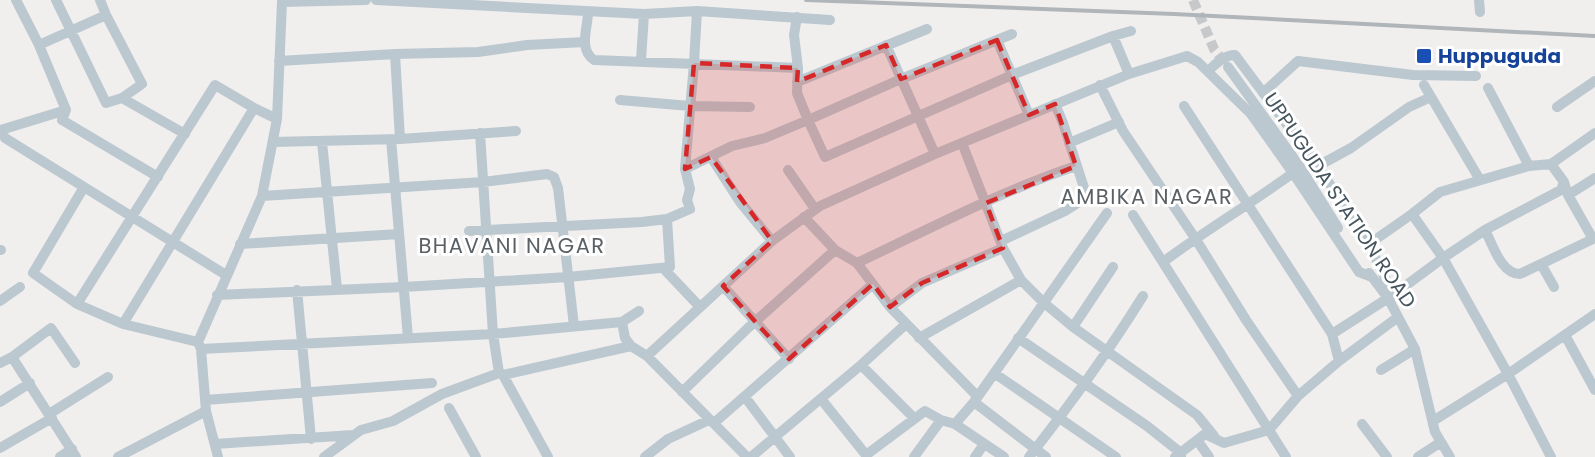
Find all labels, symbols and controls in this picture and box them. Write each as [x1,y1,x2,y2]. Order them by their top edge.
place label: Huppuguda [1438,42,1561,70]
marker: Huppuguda [1415,47,1433,65]
street label: UPPUGUDA STATION ROAD [1257,87,1423,313]
district label: AMBIKA NAGAR [1061,182,1233,211]
district label: BHAVANI NAGAR [418,231,606,260]

